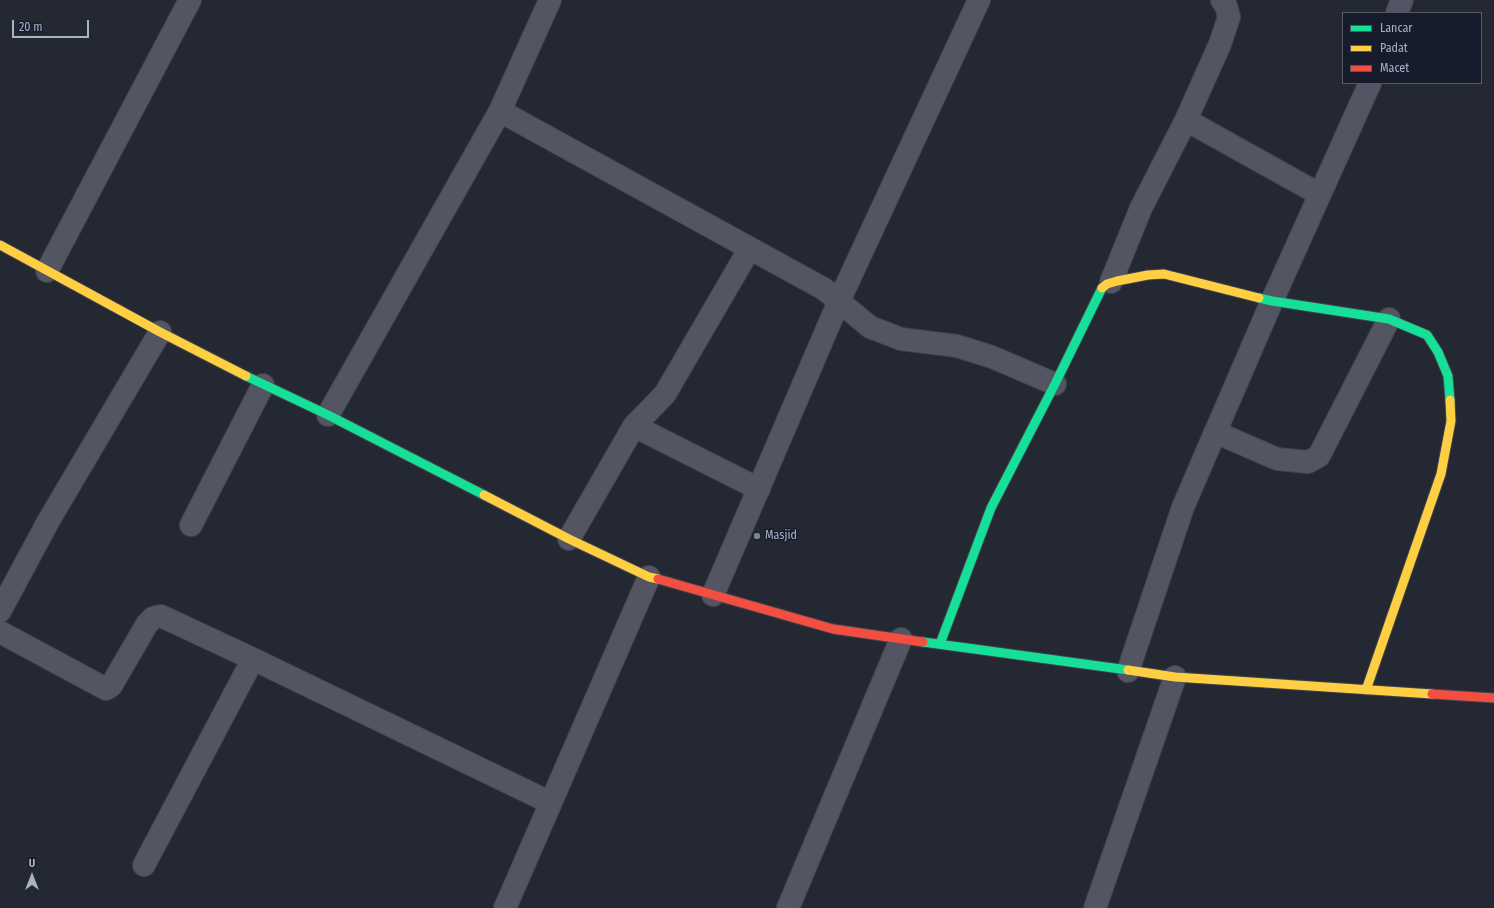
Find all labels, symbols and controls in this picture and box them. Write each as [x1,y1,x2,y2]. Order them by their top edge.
scale bar [14,12,91,38]
legend [1342,12,1482,84]
text: 20 m [19,20,43,34]
text: Lancar [1380,21,1413,35]
text: Padat [1380,41,1408,55]
text: Macet [1380,61,1409,75]
place label: Masjid [765,529,797,543]
marker: Masjid [752,531,762,541]
north arrow [12,856,52,896]
text: U [29,857,35,870]

